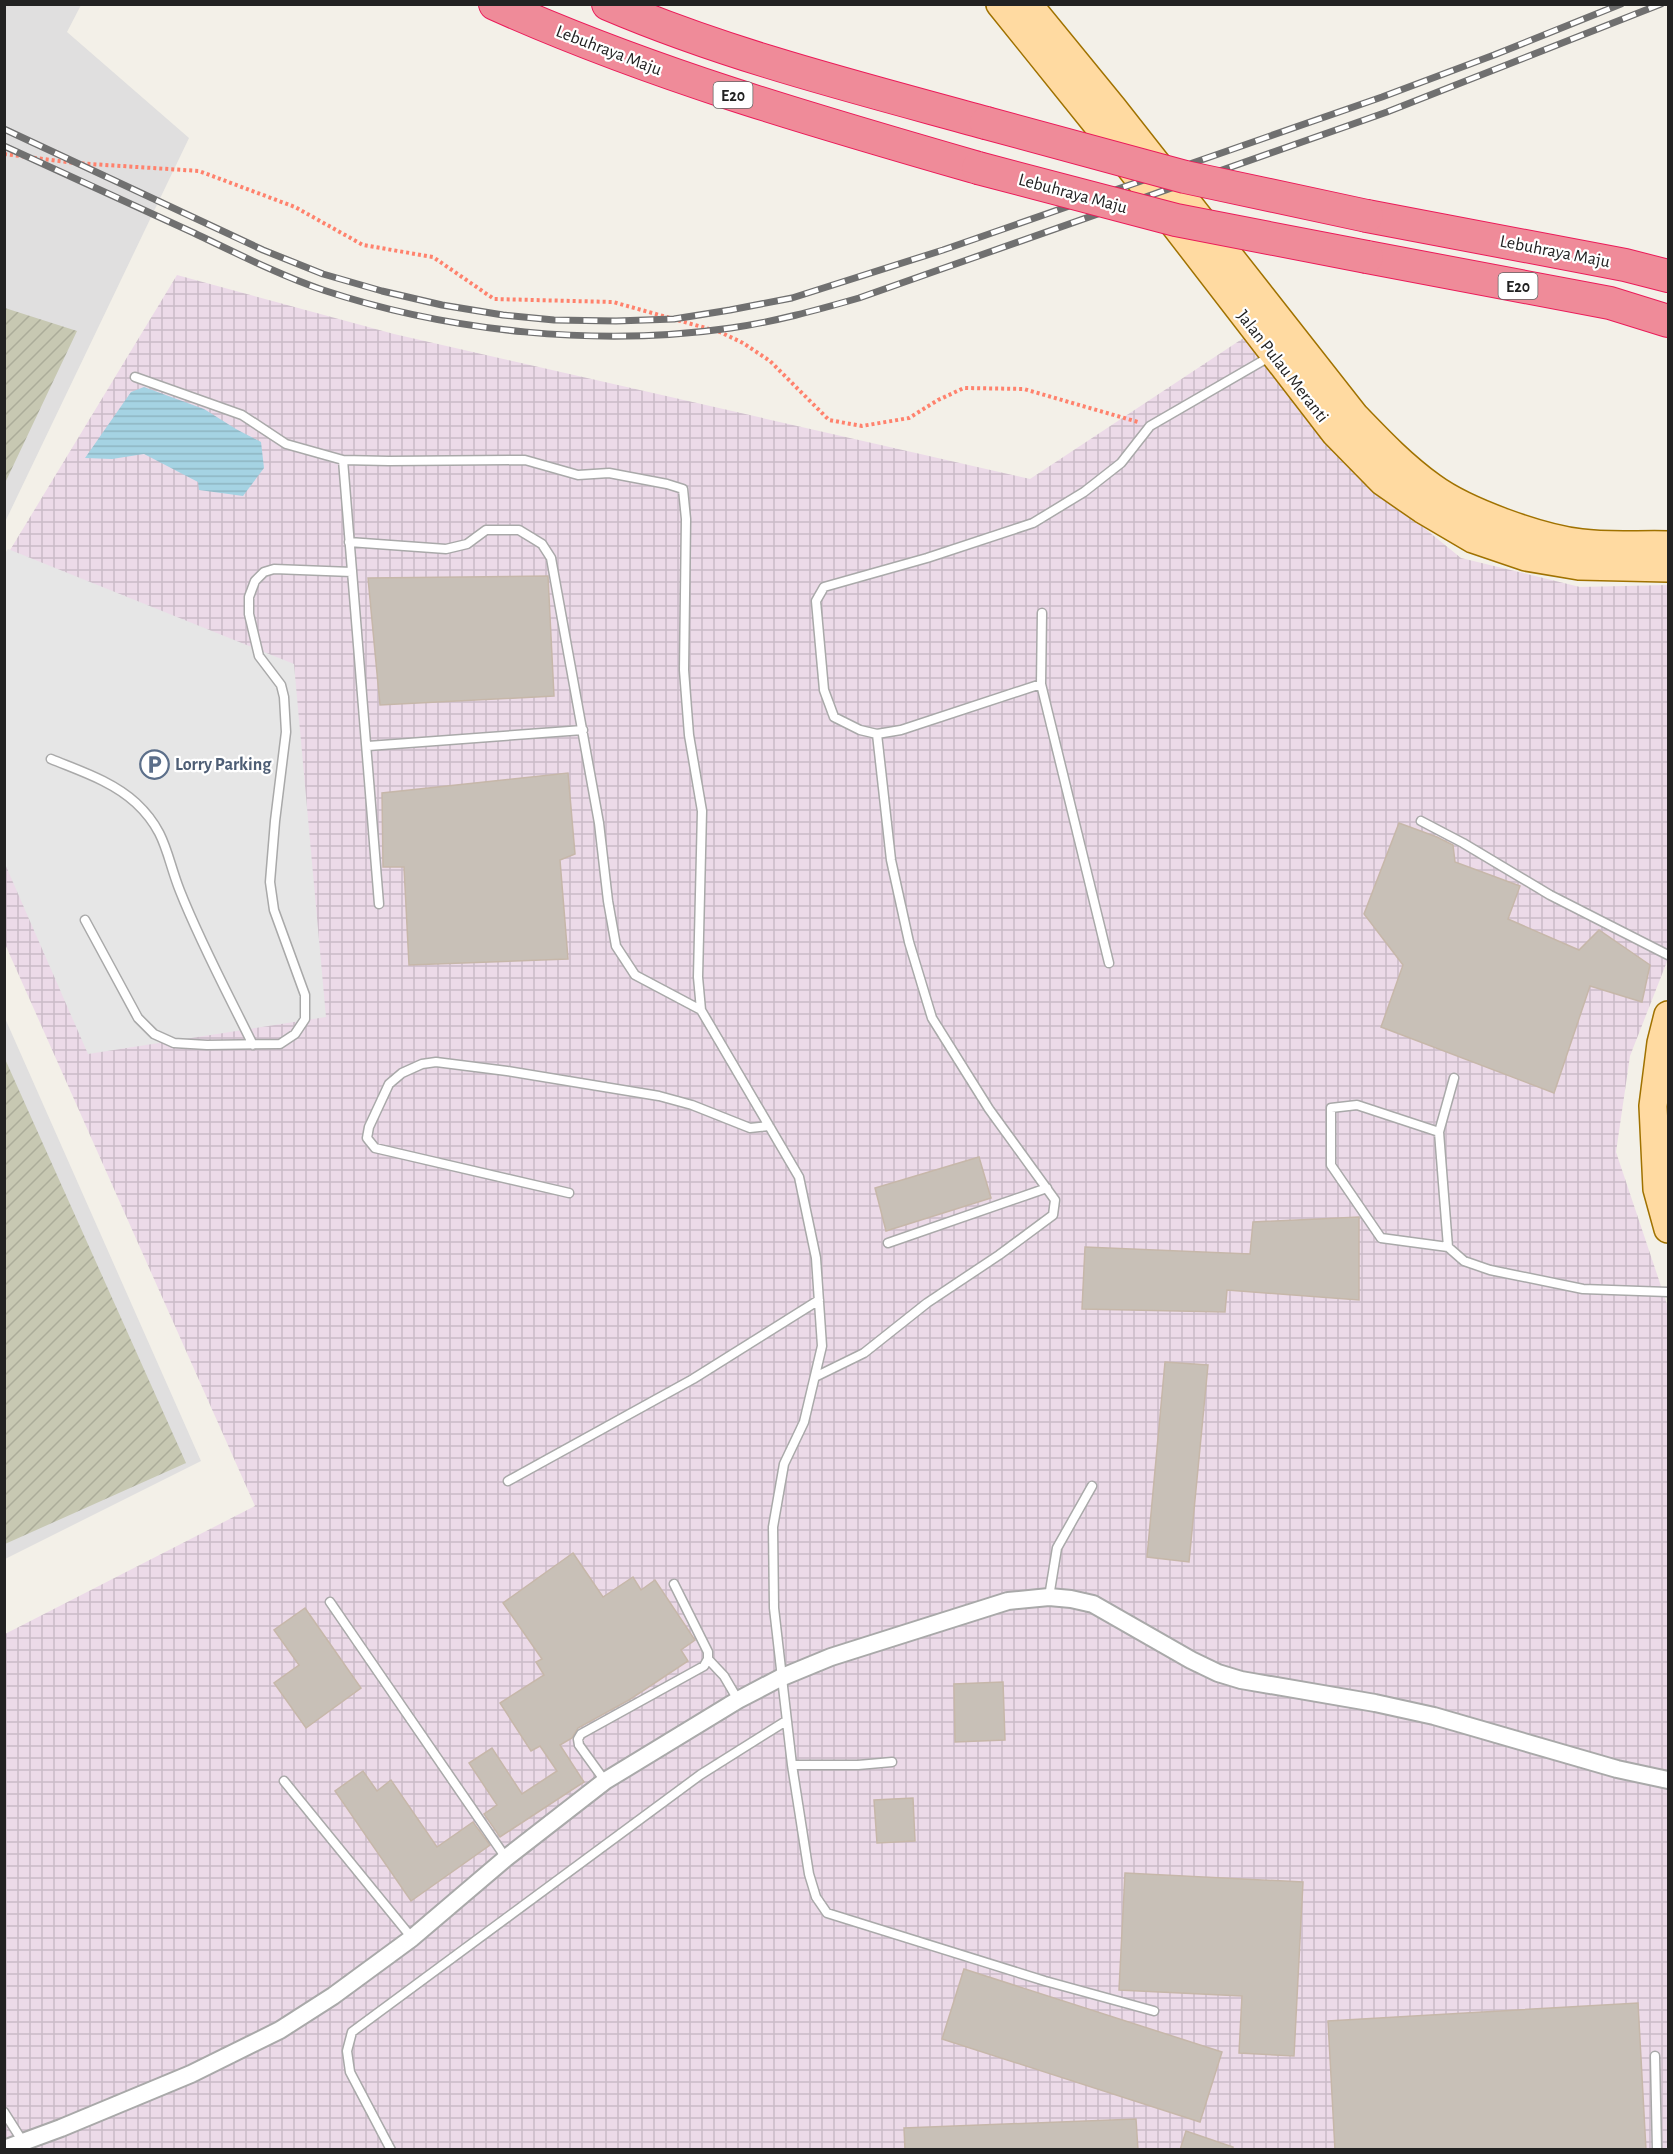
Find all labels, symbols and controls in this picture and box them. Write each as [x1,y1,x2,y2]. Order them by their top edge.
street label: Lebuhraya Maju [553,22,664,79]
road number: E20 [714,82,752,108]
street label: Lebuhraya Maju [1016,171,1129,217]
street label: Lebuhraya Maju [1498,232,1611,271]
road number: E20 [1498,273,1538,299]
street label: Jalan Pulau Meranti [1233,307,1331,426]
parking icon: Lorry Parking [138,748,170,780]
place label: Lorry Parking [175,756,272,774]

